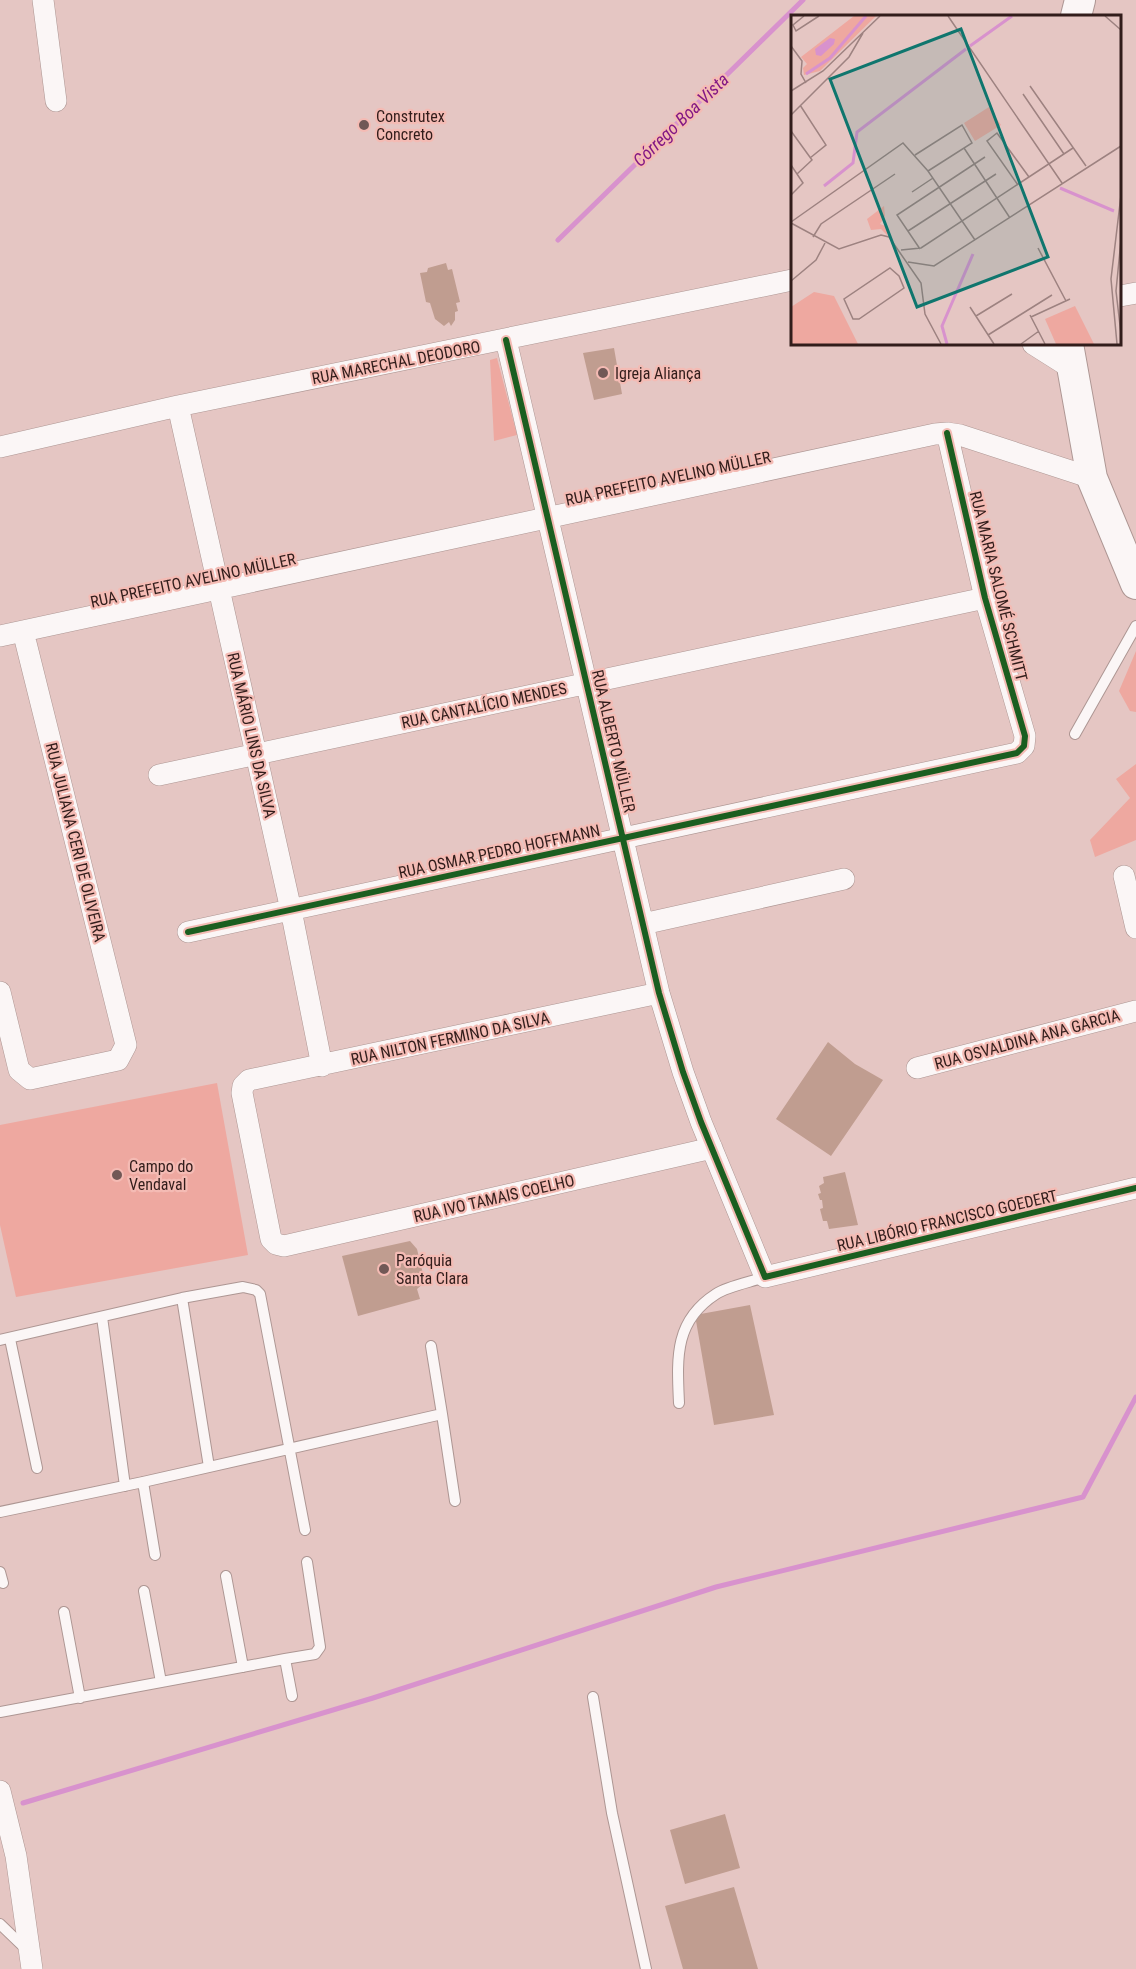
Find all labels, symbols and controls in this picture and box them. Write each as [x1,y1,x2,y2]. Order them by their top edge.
inset map [791,15,1121,345]
water label: Córrego Boa Vista [628,69,733,171]
place label: Construtex Concreto [376,107,445,144]
marker: Construtex Concreto [357,118,371,132]
street label: RUA MARECHAL DEODORO [310,337,482,388]
place label: Igreja Aliança [615,364,701,383]
marker: Igreja Aliança [596,366,610,380]
street label: RUA PREFEITO AVELINO MÜLLER [564,447,773,510]
street label: RUA MARIA SALOMÉ SCHMITT [966,489,1031,683]
street label: RUA PREFEITO AVELINO MÜLLER [89,549,298,612]
street label: RUA MÁRIO LINS DA SILVA [223,651,280,820]
street label: RUA ALBERTO MÜLLER [588,668,639,815]
street label: RUA CANTALÍCIO MENDES [400,679,568,732]
street label: RUA JULIANA CERI DE OLIVEIRA [42,741,109,944]
street label: RUA OSMAR PEDRO HOFFMANN [397,821,602,882]
street label: RUA OSVALDINA ANA GARCIA [932,1006,1122,1073]
street label: RUA NILTON FERMINO DA SILVA [349,1008,551,1069]
place label: Campo do Vendaval [129,1157,193,1194]
marker: Campo do Vendaval [110,1168,124,1182]
street label: RUA IVO TAMAIS COELHO [412,1171,576,1226]
street label: RUA LIBÓRIO FRANCISCO GOEDERT [835,1185,1059,1255]
place label: Paróquia Santa Clara [396,1251,468,1288]
marker: Paróquia Santa Clara [377,1262,391,1276]

